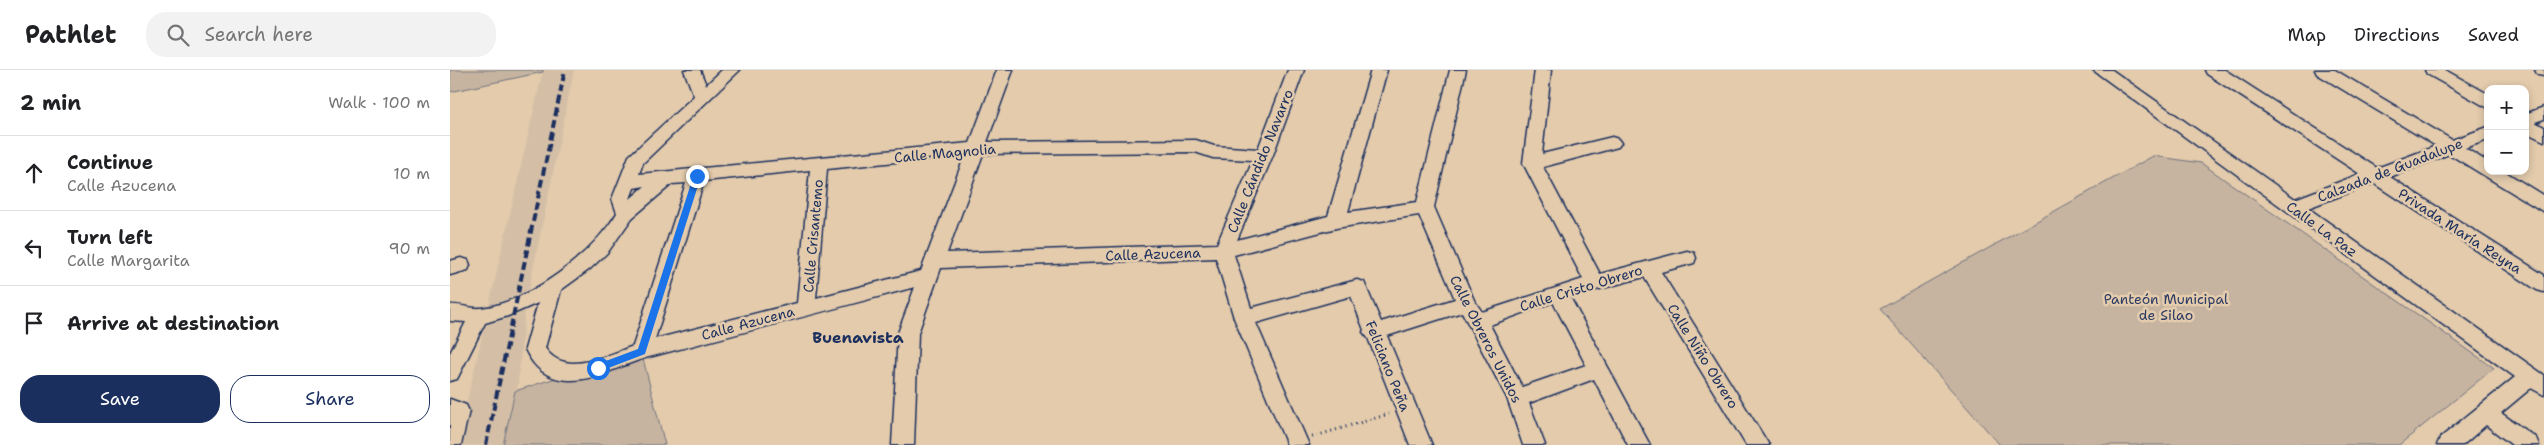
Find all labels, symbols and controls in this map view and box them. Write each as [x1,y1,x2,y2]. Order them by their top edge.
search box [146,12,496,57]
text: Pathlet [25,19,116,51]
icon: search [164,21,192,49]
text: Search here [204,22,313,47]
text: Map [2288,23,2326,47]
text: Directions [2354,23,2440,47]
text: Saved [2468,23,2519,47]
map controls [2484,85,2529,175]
button: + [2484,85,2529,130]
street label: Calle Cándido Navarro [1223,87,1297,235]
text: 2 min [20,89,81,117]
text: Walk · 100 m [328,92,430,113]
button: − [2484,130,2529,175]
street label: Calzada de Guadalupe [2315,134,2465,206]
street label: Calle Magnolia [893,140,997,166]
text: Continue [67,150,153,175]
icon: ahead [20,159,48,187]
text: 10 m [393,163,430,184]
route end [686,165,709,188]
text: Calle Azucena [67,175,176,196]
street label: Calle Crisantemo [799,179,827,293]
street label: Privada María Reyna [2395,184,2525,278]
street label: Calle La Paz [2283,197,2361,261]
text: Turn left [67,225,153,250]
icon: left [20,234,48,262]
text: 90 m [389,238,430,259]
street label: Calle Azucena [1105,243,1201,265]
text: Calle Margarita [67,250,190,271]
street label: Calle Cristo Obrero [1517,261,1645,315]
street label: Calle Obreros Unidos [1446,272,1526,406]
park label: Panteón Municipal de Silao [2104,290,2229,324]
street label: Calle Niño Obrero [1663,300,1743,412]
street label: Calle Azucena [699,302,797,344]
icon: arrive [20,309,48,337]
text: Arrive at destination [67,311,279,336]
street label: Feliciano Peña [1362,318,1414,414]
district label: Buenavista [812,327,904,348]
route start [587,357,610,380]
button: Save [20,375,220,423]
button: Share [230,375,430,423]

